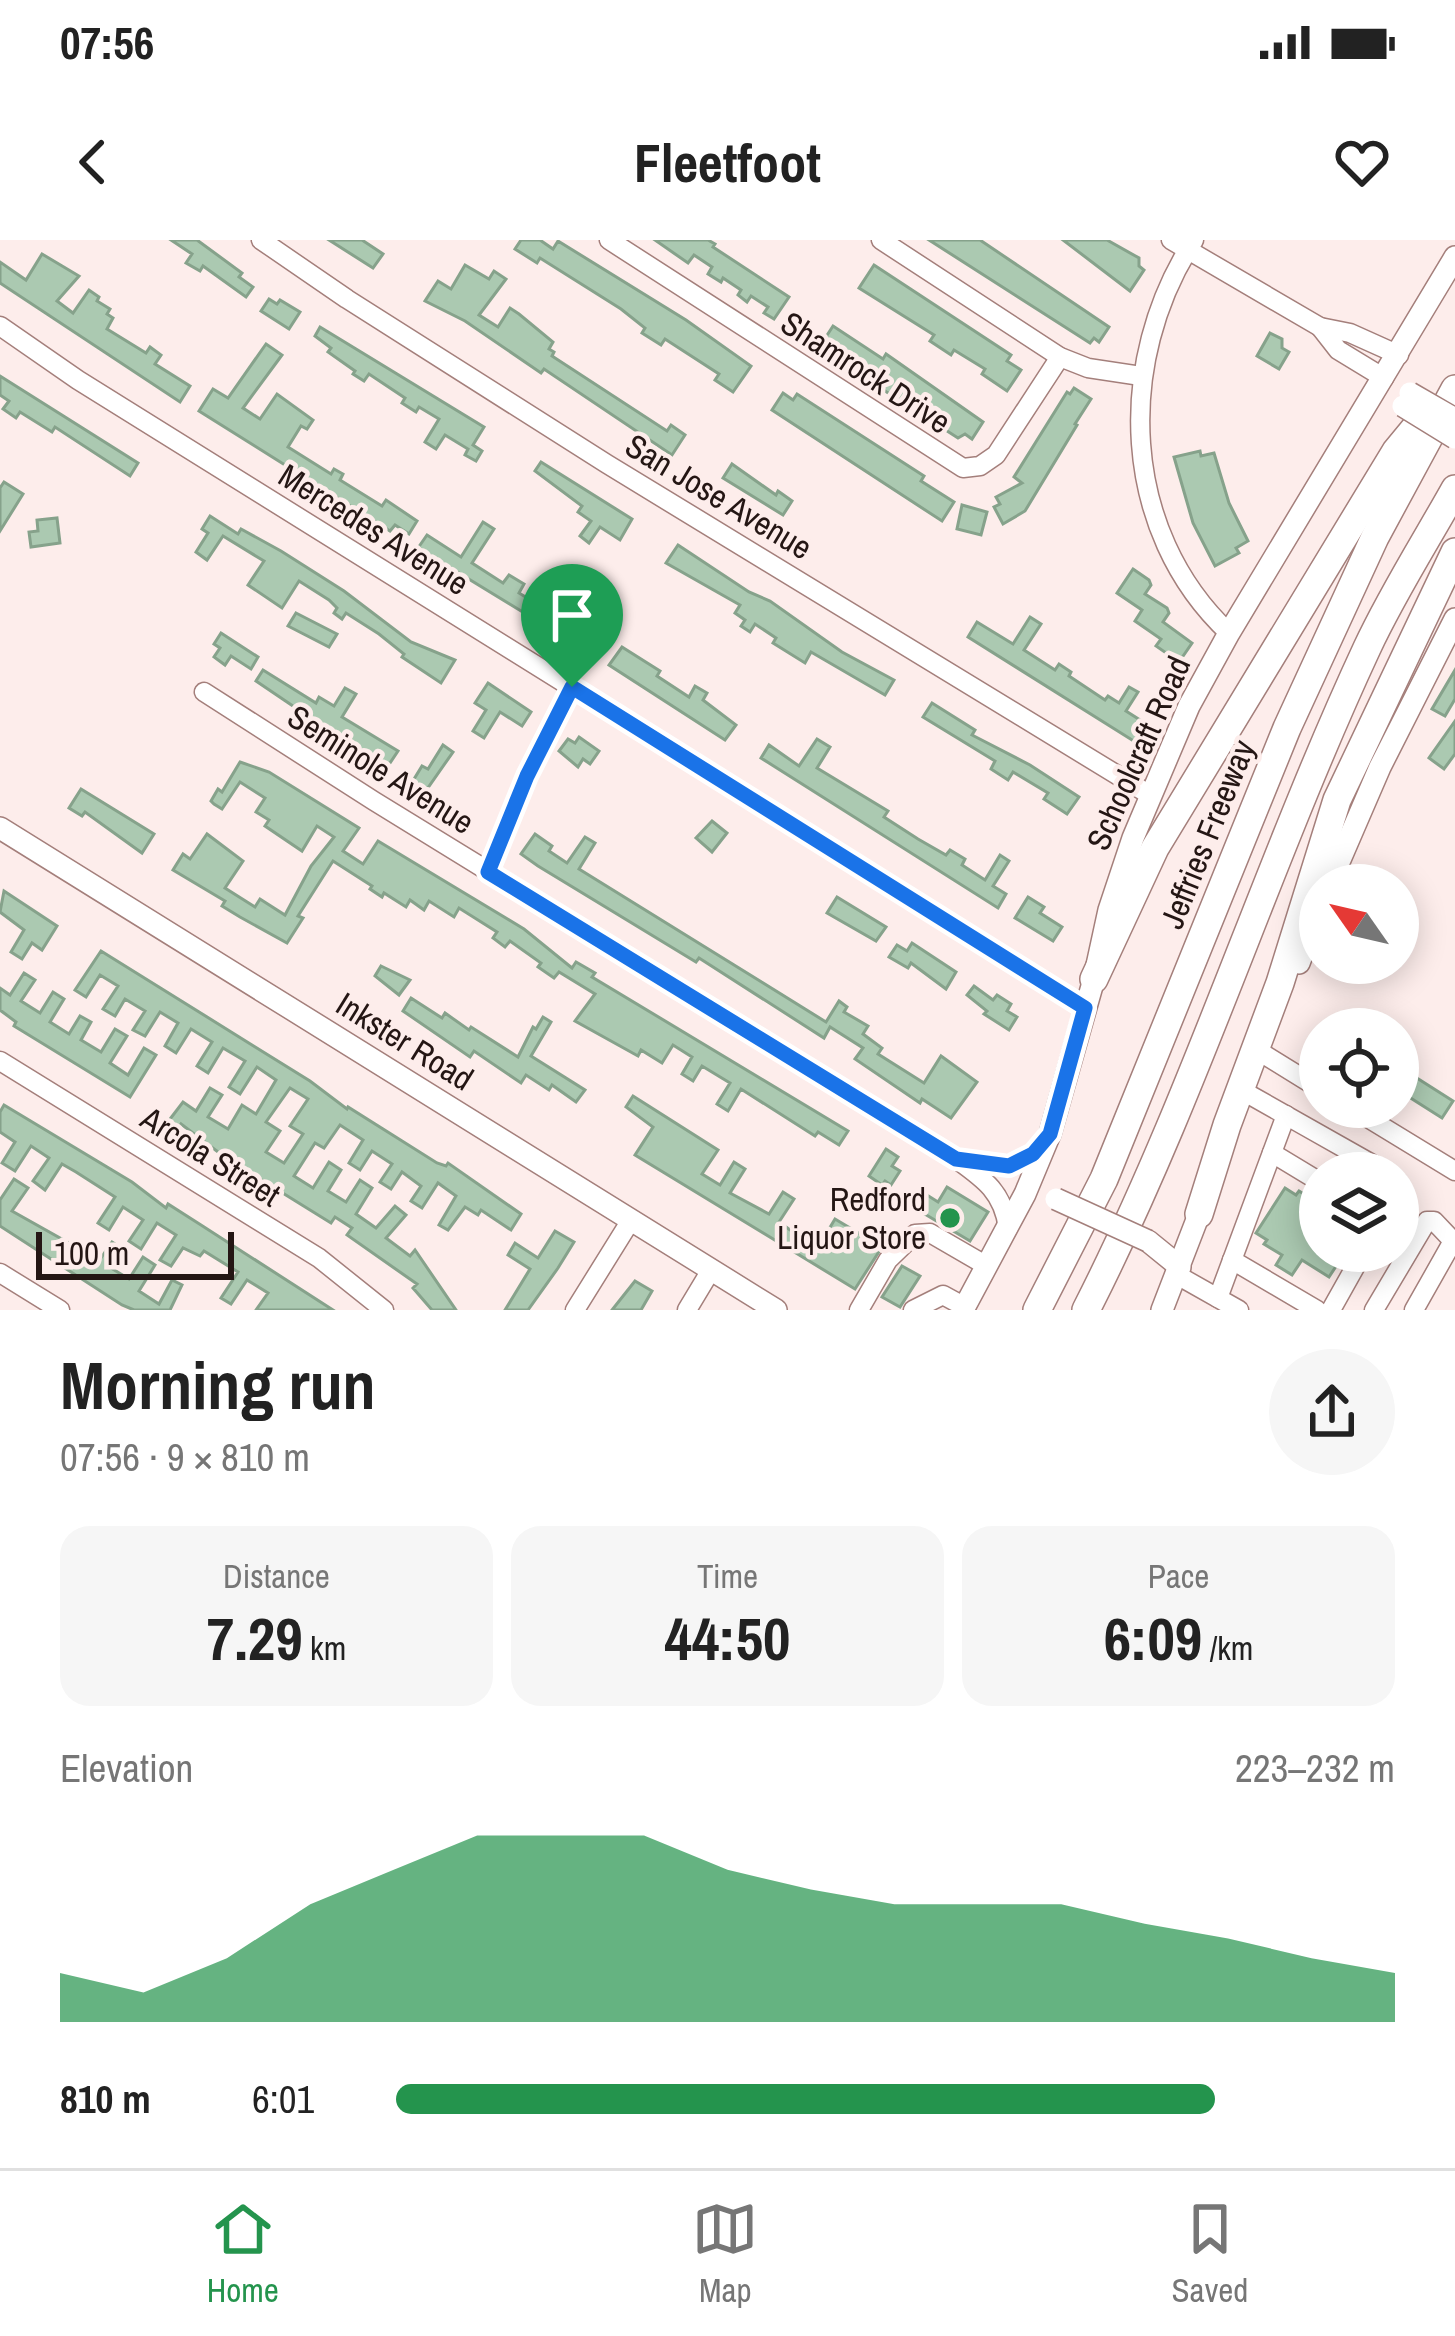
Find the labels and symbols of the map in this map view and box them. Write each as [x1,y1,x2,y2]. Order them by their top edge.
street label: Shamrock Drive [773,301,959,443]
street label: San Jose Avenue [618,423,820,569]
street label: Mercedes Avenue [271,453,477,605]
pin [521,564,623,687]
street label: Schoolcraft Road [1076,649,1200,857]
street label: Seminole Avenue [280,694,482,844]
street label: Jeffries Freeway [1149,733,1265,935]
north arrow [1299,864,1419,984]
street label: Inkster Road [328,982,482,1100]
street label: Arcola Street [132,1095,289,1216]
place label: Redford Liquor Store [777,1177,926,1259]
marker: Redford Liquor Store [937,1205,963,1231]
scale bar [36,1226,234,1279]

